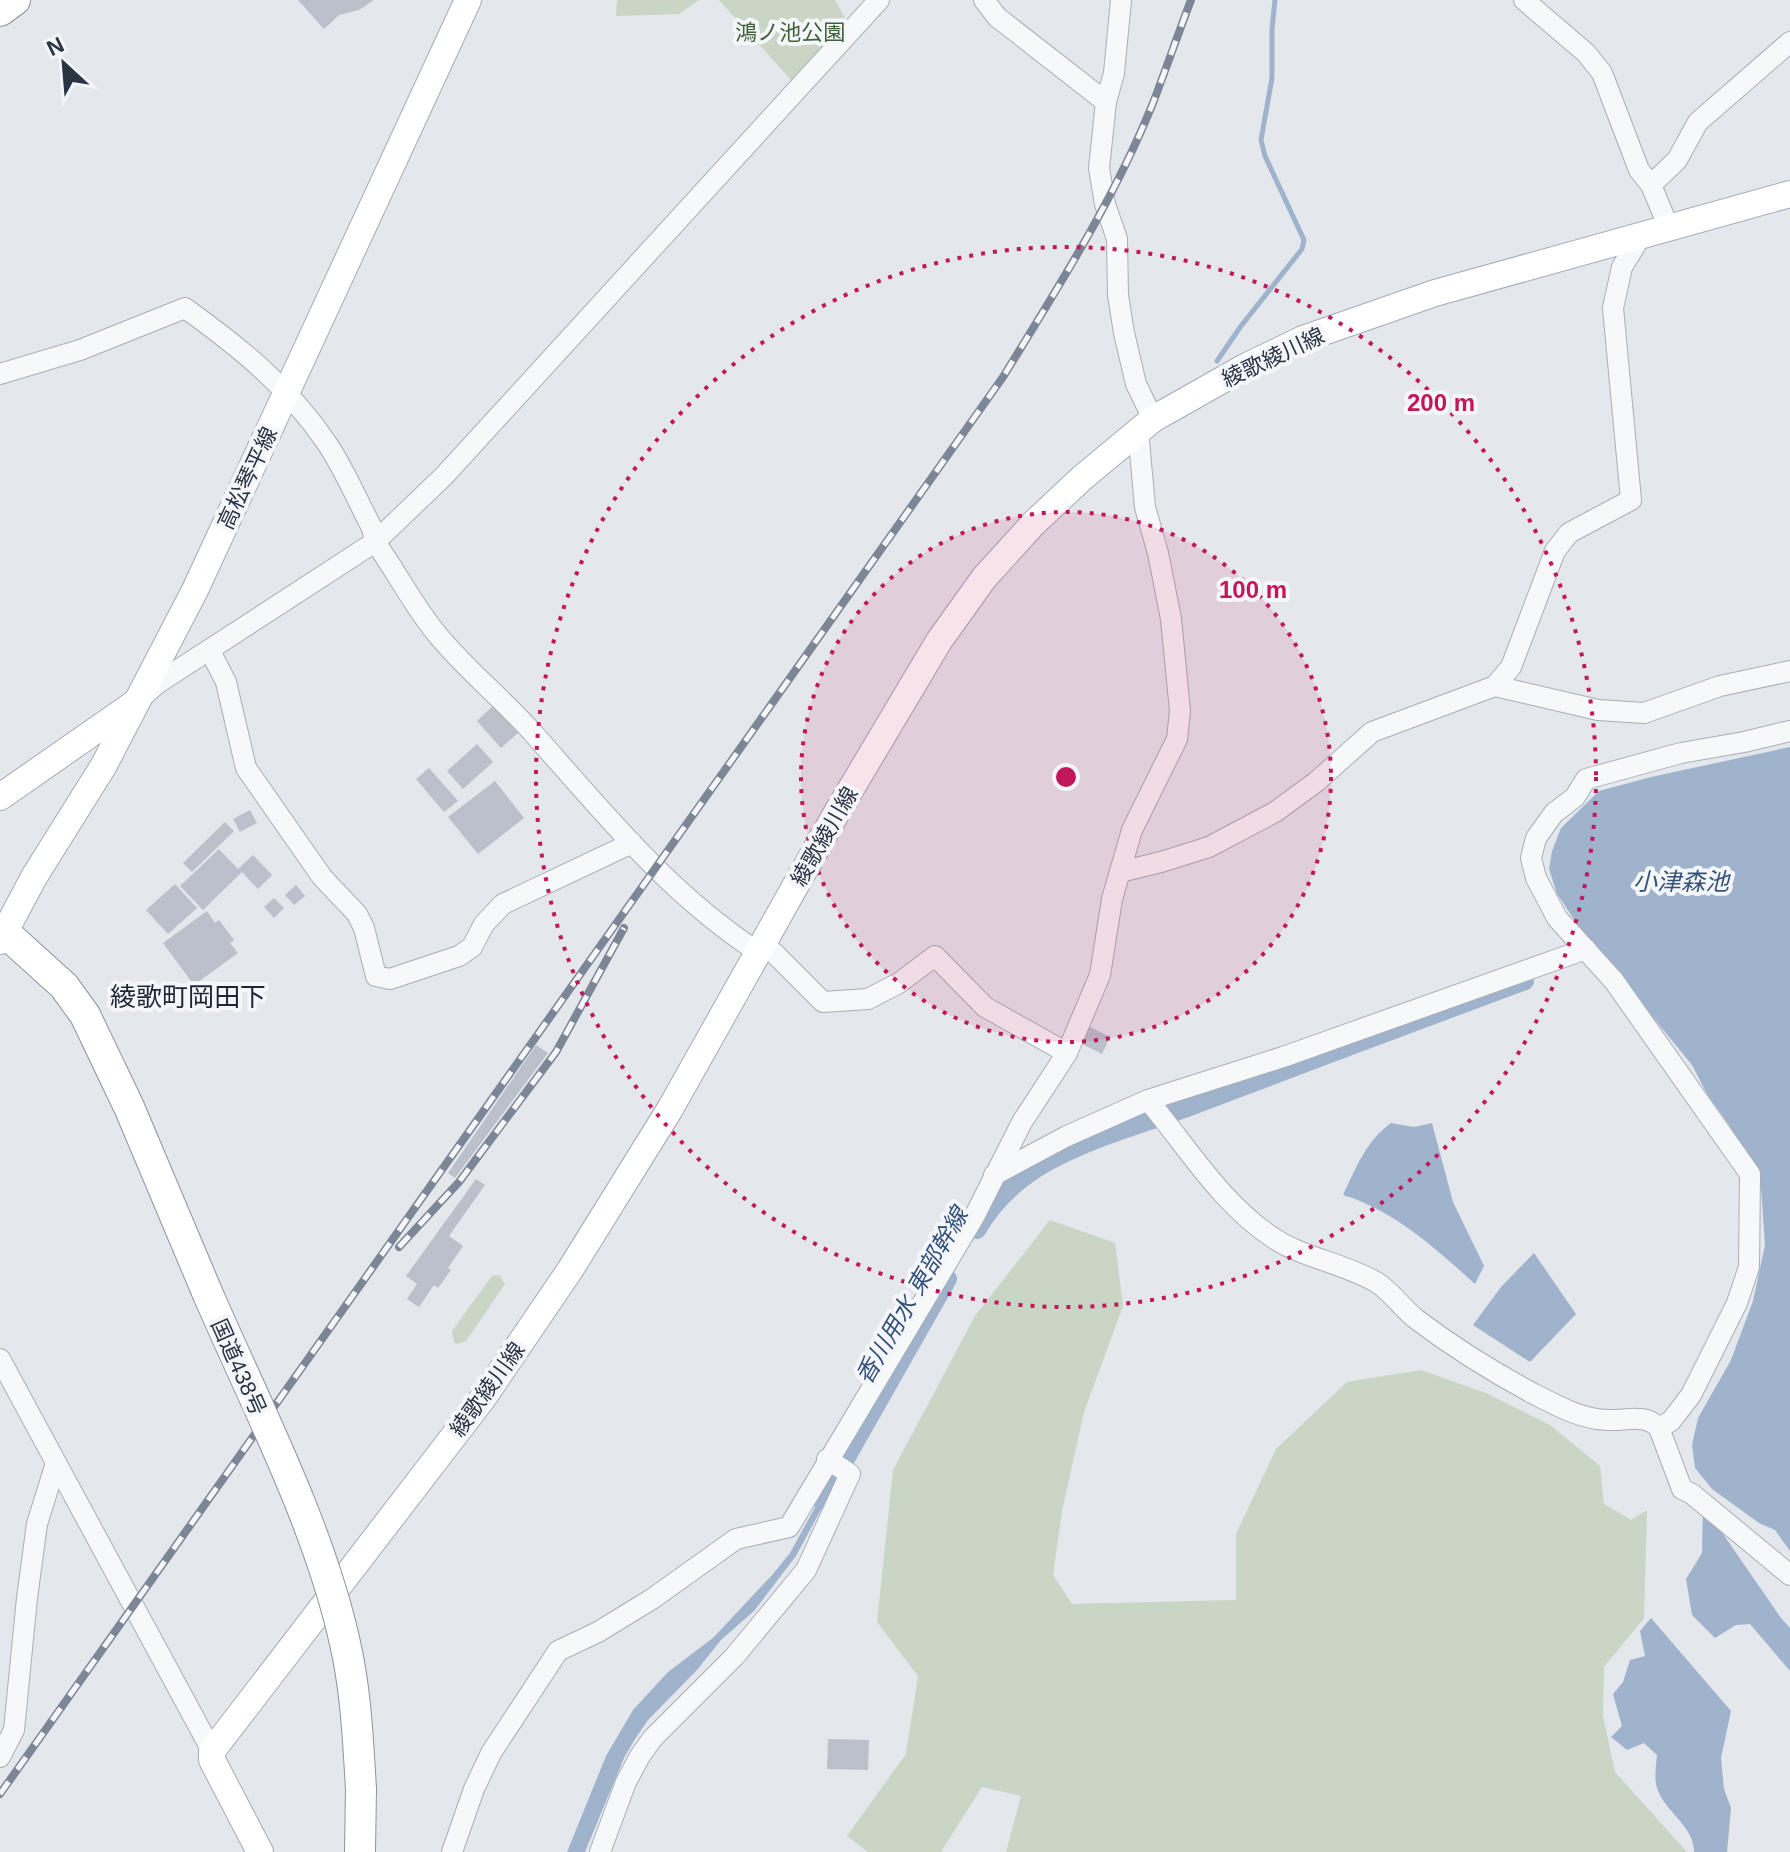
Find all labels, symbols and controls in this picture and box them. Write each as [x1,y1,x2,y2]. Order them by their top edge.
park label: 鴻ノ池公園 [735,20,845,45]
north arrow [24,24,104,104]
text: N [43,32,68,61]
street label: 綾歌綾川線 [1218,323,1328,392]
text: 200 m [1407,389,1475,416]
street label: 高松琴平線 [213,423,282,533]
text: 100 m [1219,576,1287,603]
centre of rings [1052,763,1080,791]
street label: 綾歌綾川線 [786,782,863,890]
water label: 小津森池 [1633,868,1731,895]
district label: 綾歌町岡田下 [110,982,266,1012]
water label: 香川用水 東部幹線 [850,1200,974,1389]
street label: 国道438号 [206,1315,271,1419]
street label: 綾歌綾川線 [445,1337,530,1441]

